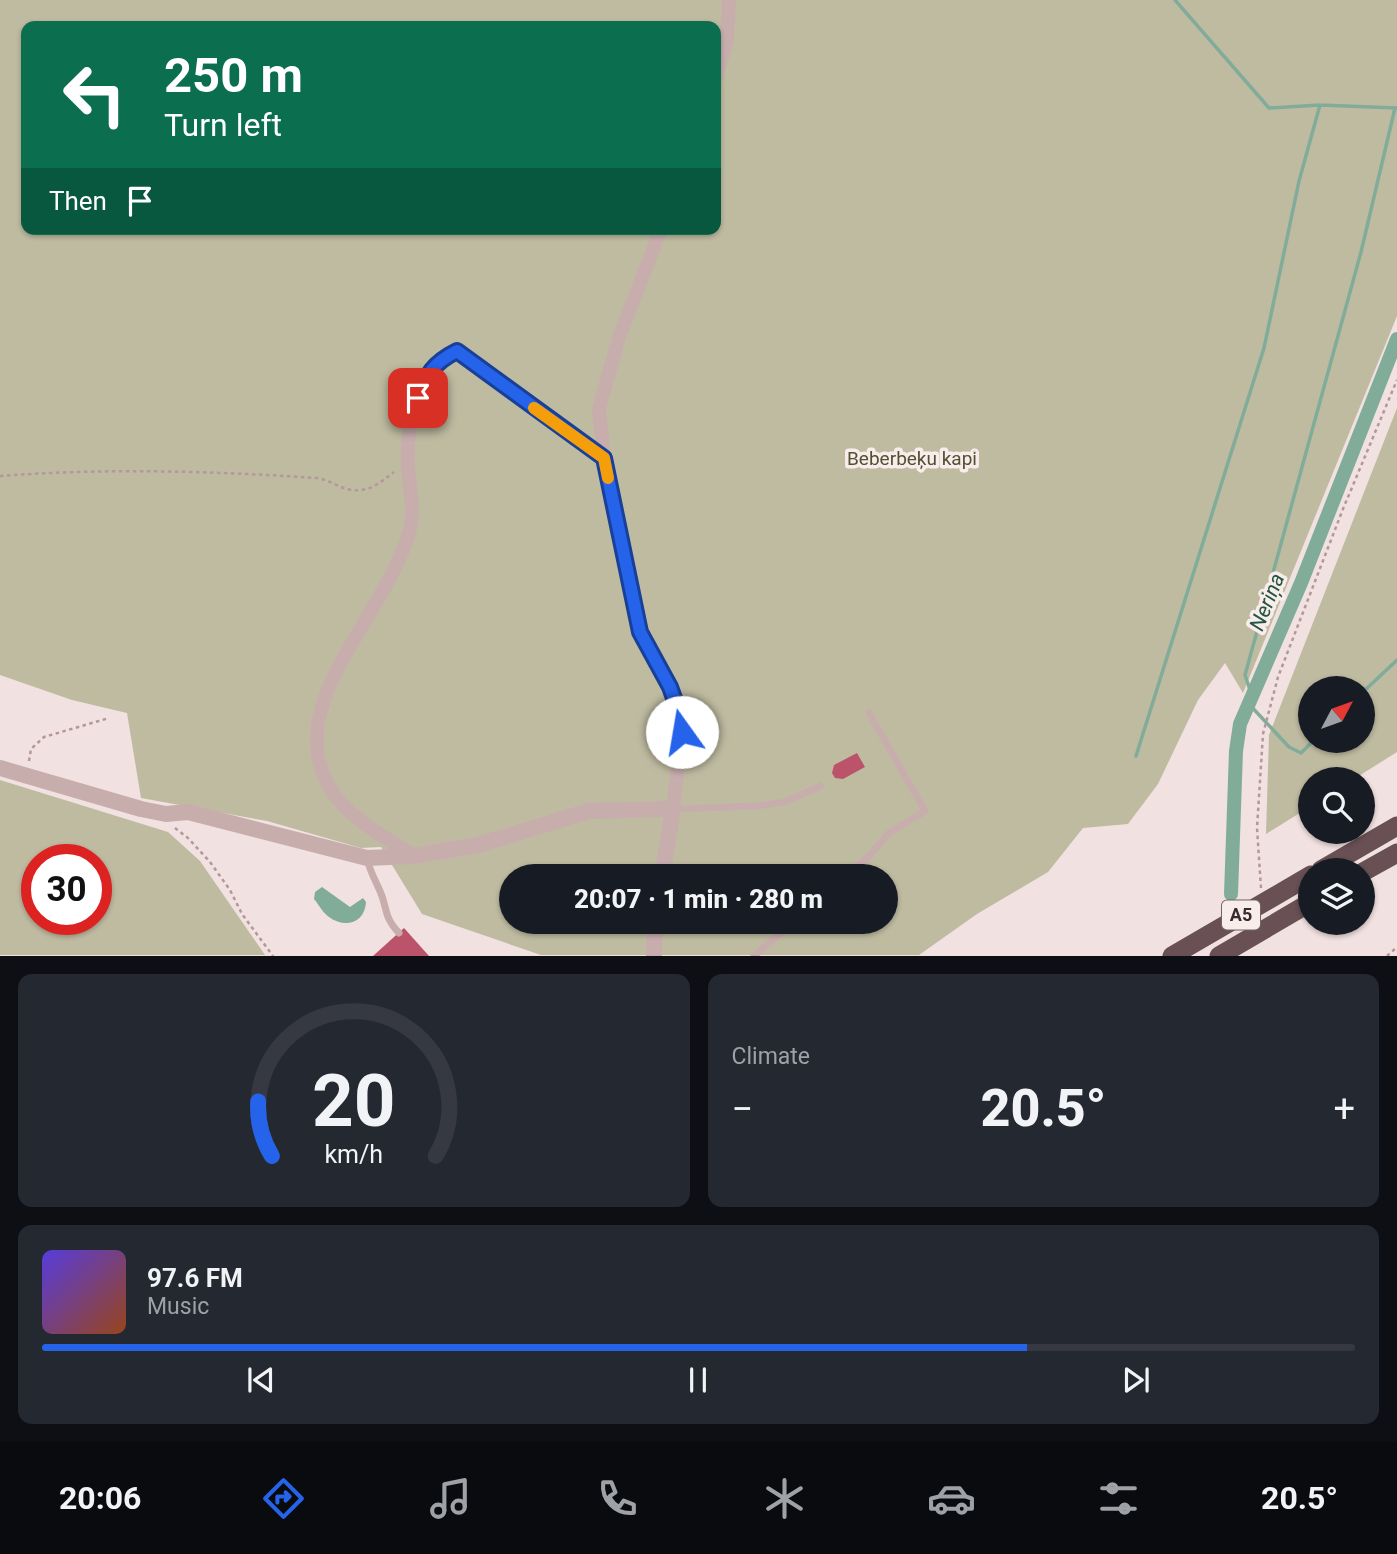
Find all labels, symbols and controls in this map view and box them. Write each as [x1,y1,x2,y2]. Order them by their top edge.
text: 250 m [164,47,303,104]
icon: left [49,49,140,140]
text: Turn left [164,106,282,144]
icon: arrive [121,182,159,220]
text: Then [49,186,107,216]
pin [388,368,448,428]
icon: arrive [399,379,437,417]
park label: Beberbeķu kapi [847,447,977,470]
water label: Neriņa [1245,570,1289,634]
north arrow [1298,676,1376,752]
map controls [1298,676,1375,935]
position arrow [645,695,719,769]
button: search [1298,767,1375,844]
speed limit sign: 30 [21,844,112,935]
button: layers [1298,858,1375,935]
text: 20:07 · 1 min · 280 m [574,884,823,914]
road number: A5 [1222,900,1260,930]
text: Climate [732,1043,810,1070]
text: 20 [312,1059,396,1145]
text: 20.5° [980,1078,1106,1139]
text: − [732,1087,753,1131]
text: + [1333,1087,1355,1131]
text: km/h [324,1140,383,1169]
text: 97.6 FM [147,1263,243,1293]
text: Music [147,1293,209,1320]
icon: previous [242,1361,280,1399]
icon: pause [679,1361,717,1399]
icon: next [1117,1361,1155,1399]
icon: directions [259,1474,308,1523]
icon: music [426,1474,475,1523]
icon: phone [593,1474,642,1523]
icon: climate [760,1474,809,1523]
icon: car [927,1474,976,1523]
icon: filters [1094,1474,1143,1523]
text: 20:06 [59,1479,141,1517]
text: 20.5° [1261,1479,1338,1517]

